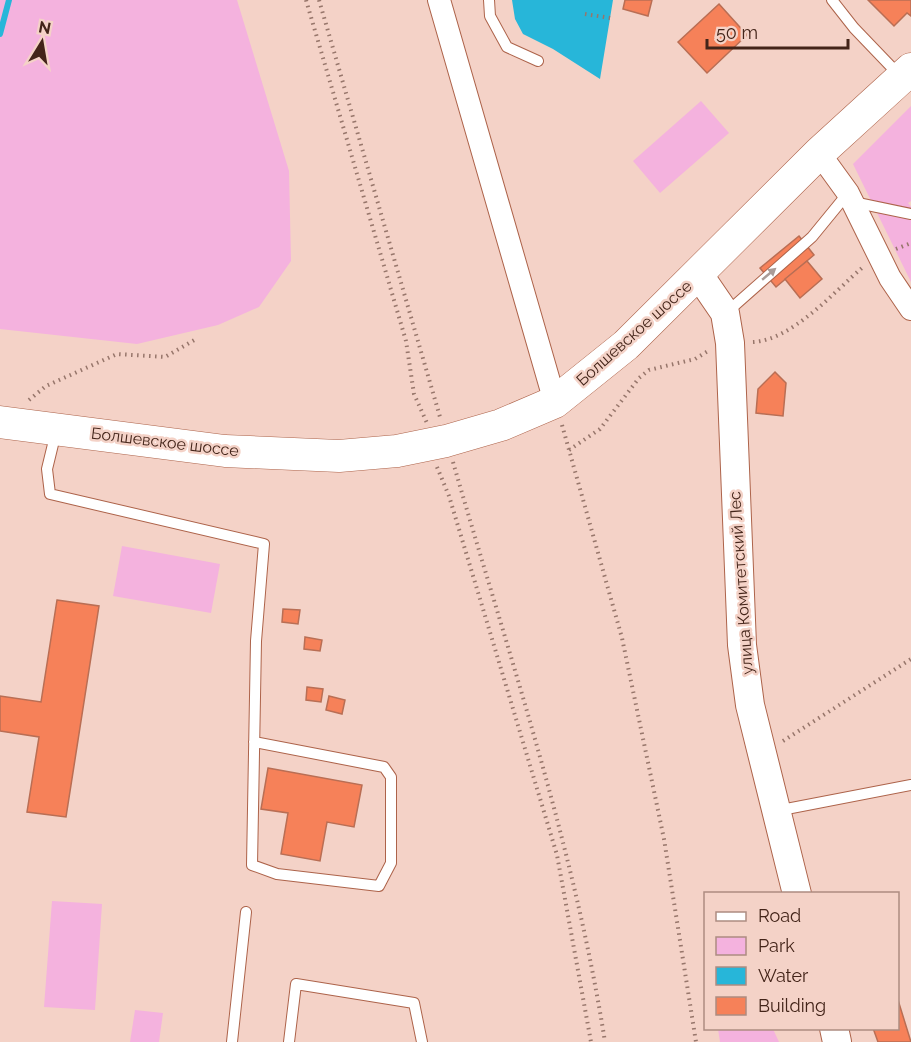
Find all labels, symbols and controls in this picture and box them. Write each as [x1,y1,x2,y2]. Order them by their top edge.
north arrow [12,12,72,72]
scale bar [707,12,848,50]
text: N [37,17,53,38]
text: 50 m [716,22,758,43]
one-way arrow [761,268,776,281]
street label: Болшевское шоссе [572,276,696,390]
street label: Болшевское шоссе [90,424,240,460]
street label: улица Комитетский Лес [725,490,757,675]
legend [704,892,899,1030]
text: Road [758,905,801,926]
text: Park [758,935,795,956]
text: Water [758,965,809,986]
text: Building [758,995,826,1016]

